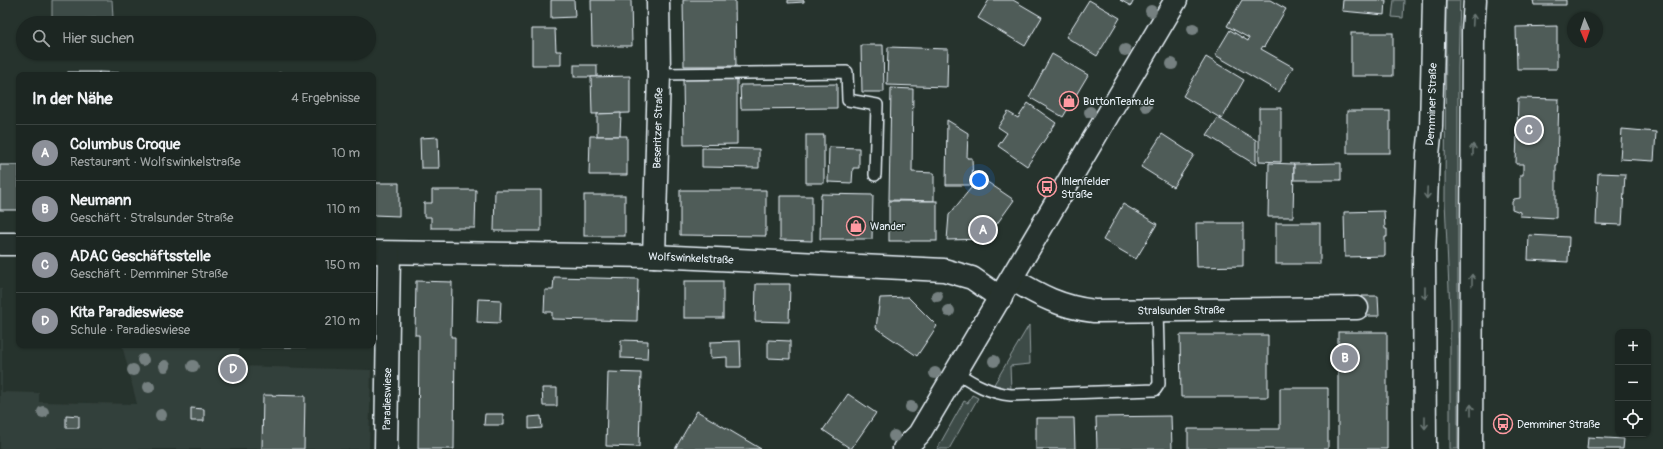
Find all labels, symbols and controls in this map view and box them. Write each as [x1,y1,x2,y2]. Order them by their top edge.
north arrow [1567,12,1603,48]
one-way arrow [1470,14,1477,27]
search box [16,16,376,60]
icon: search [30,27,52,49]
text: Hier suchen [62,29,134,48]
street label: Demminer Straße [1423,62,1440,146]
street label: Beseritzer Straße [650,87,666,169]
text: In der Nähe [32,88,113,109]
text: 4 Ergebnisse [291,90,360,106]
shop icon: ButtonTeam.de [1058,90,1080,112]
place label: ButtonTeam.de [1083,95,1155,108]
pin: C [1516,115,1542,145]
text: Columbus Croque [70,135,181,154]
one-way arrow [1469,144,1477,157]
text: A [41,145,49,161]
text: 10 m [332,145,360,161]
text: Restaurant · Wolfswinkelstraße [70,154,241,170]
your location [969,170,989,190]
place label: Ihlenfelder Straße [1061,175,1110,201]
bus stop icon: Ihlenfelder Straße [1036,176,1058,198]
one-way arrow [1423,186,1430,199]
text: Neumann [70,191,131,210]
text: B [41,201,49,217]
text: 110 m [327,201,360,217]
text: Geschäft · Stralsunder Straße [70,210,234,226]
shop icon: Wander [845,215,867,237]
pin: A [970,215,996,245]
place label: Wander [870,220,905,233]
text: ADAC Geschäftsstelle [70,247,211,266]
street label: Wolfswinkelstraße [648,250,734,267]
text: C [41,257,49,273]
text: 150 m [325,257,360,273]
text: Geschäft · Demminer Straße [70,266,228,282]
one-way arrow [1468,274,1476,287]
one-way arrow [1421,286,1429,299]
text: Kita Paradieswiese [70,303,183,322]
street label: Stralsunder Straße [1137,303,1226,318]
text: D [41,313,49,329]
text: 210 m [324,313,360,329]
text: Schule · Paradieswiese [70,322,190,338]
map controls [1615,329,1651,437]
button: + [1615,329,1651,365]
pin: B [1332,343,1358,373]
pin: D [220,354,246,384]
button: − [1615,365,1651,401]
street label: Paradieswiese [380,367,394,430]
button: locate [1615,401,1651,437]
one-way arrow [1467,404,1475,417]
bus stop icon: Demminer Straße [1492,413,1514,435]
one-way arrow [1421,416,1429,429]
place label: Demminer Straße [1517,418,1600,431]

